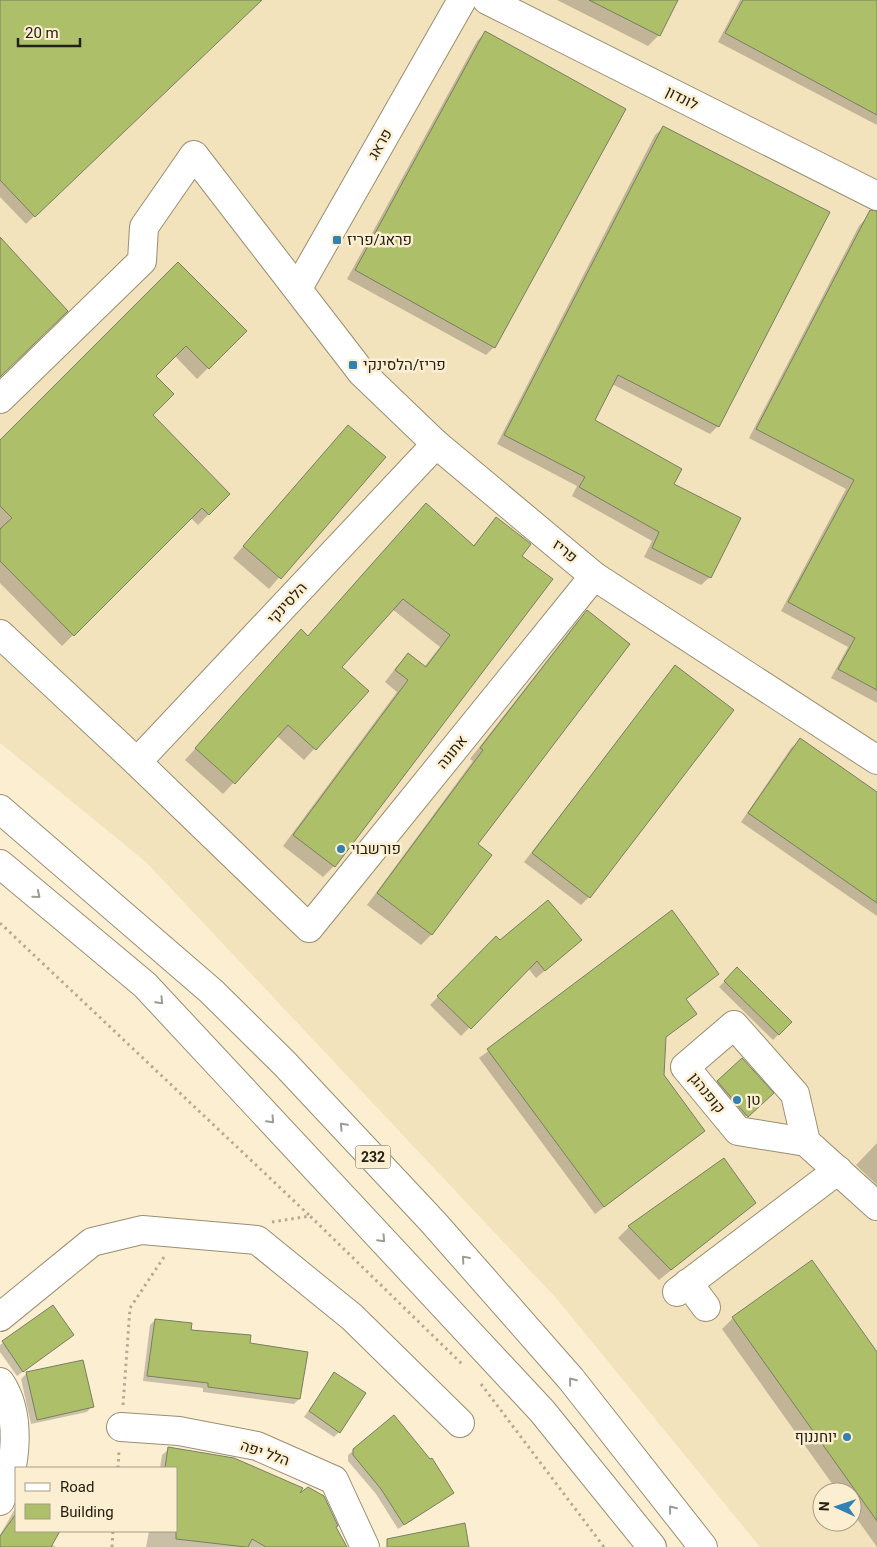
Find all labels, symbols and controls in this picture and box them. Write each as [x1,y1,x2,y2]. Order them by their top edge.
scale bar [18,15,80,47]
text: 20 m [25,24,59,42]
street label: לונדון [663,82,702,114]
street label: פראג [364,126,396,162]
place label: פראג/פריז [347,231,412,249]
marker: פראג/פריז [331,234,343,246]
place label: פריז/הלסינקי [363,356,446,374]
marker: פריז/הלסינקי [347,359,359,371]
street label: פריז [549,536,581,566]
street label: הלסינקי [263,579,311,627]
street label: אתונה [433,732,471,772]
place label: פורשבוי [351,840,401,858]
marker: פורשבוי [335,843,347,855]
one-way arrow [32,890,41,899]
one-way arrow [155,996,164,1005]
street label: קופנהגן [685,1069,729,1117]
place label: טן [747,1091,761,1109]
marker: טן [731,1094,743,1106]
one-way arrow [265,1115,274,1124]
one-way arrow [340,1123,349,1132]
road number: 232 [356,1146,390,1168]
one-way arrow [376,1234,385,1243]
one-way arrow [462,1255,471,1264]
one-way arrow [569,1378,577,1387]
place label: יוחננוף [795,1428,837,1446]
marker: יוחננוף [841,1431,853,1443]
street label: הלל יפה [238,1436,292,1470]
legend [15,1467,178,1532]
text: Road [60,1478,94,1496]
north arrow [812,1482,862,1532]
text: N [816,1501,832,1512]
text: Building [60,1503,114,1521]
one-way arrow [670,1506,678,1515]

